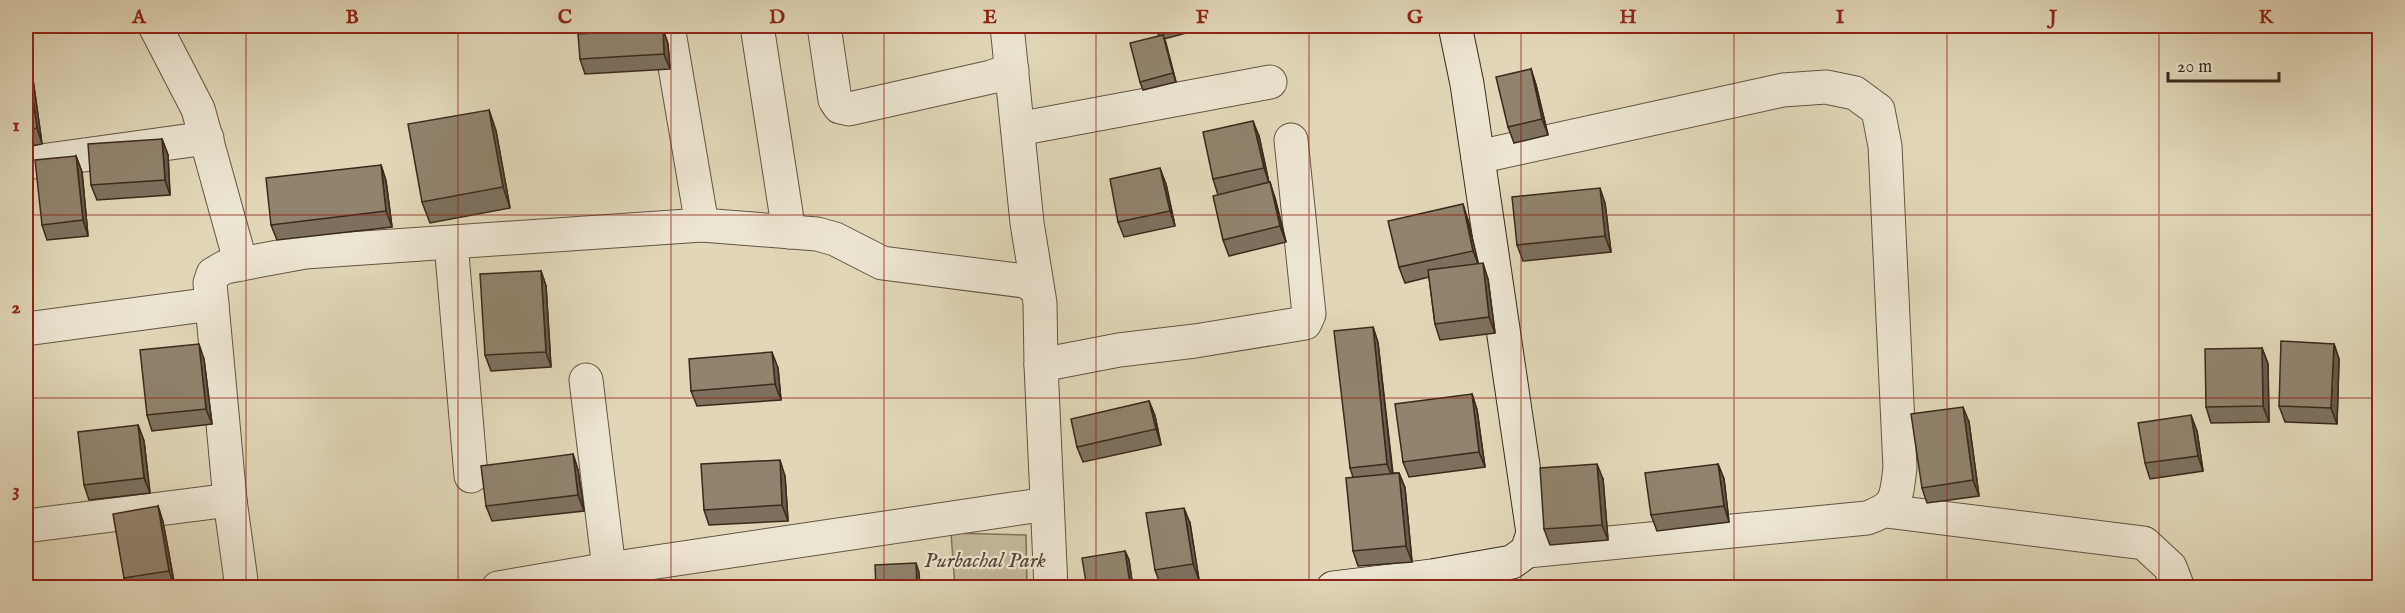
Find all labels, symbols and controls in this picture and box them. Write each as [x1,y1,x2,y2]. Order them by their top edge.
text: A [131,5,147,30]
text: B [345,5,359,30]
text: C [558,5,572,30]
text: D [769,5,785,30]
text: E [983,5,997,30]
text: F [1196,5,1209,30]
text: G [1407,5,1424,30]
text: H [1619,5,1637,30]
text: I [1836,5,1845,30]
text: J [2046,5,2058,30]
text: K [2259,5,2275,30]
scale bar [2168,45,2279,83]
text: 20 m [2177,56,2212,79]
text: 1 [12,113,20,138]
text: 2 [11,295,21,320]
text: 3 [12,478,20,503]
park label: Purbachal Park [924,547,1046,575]

